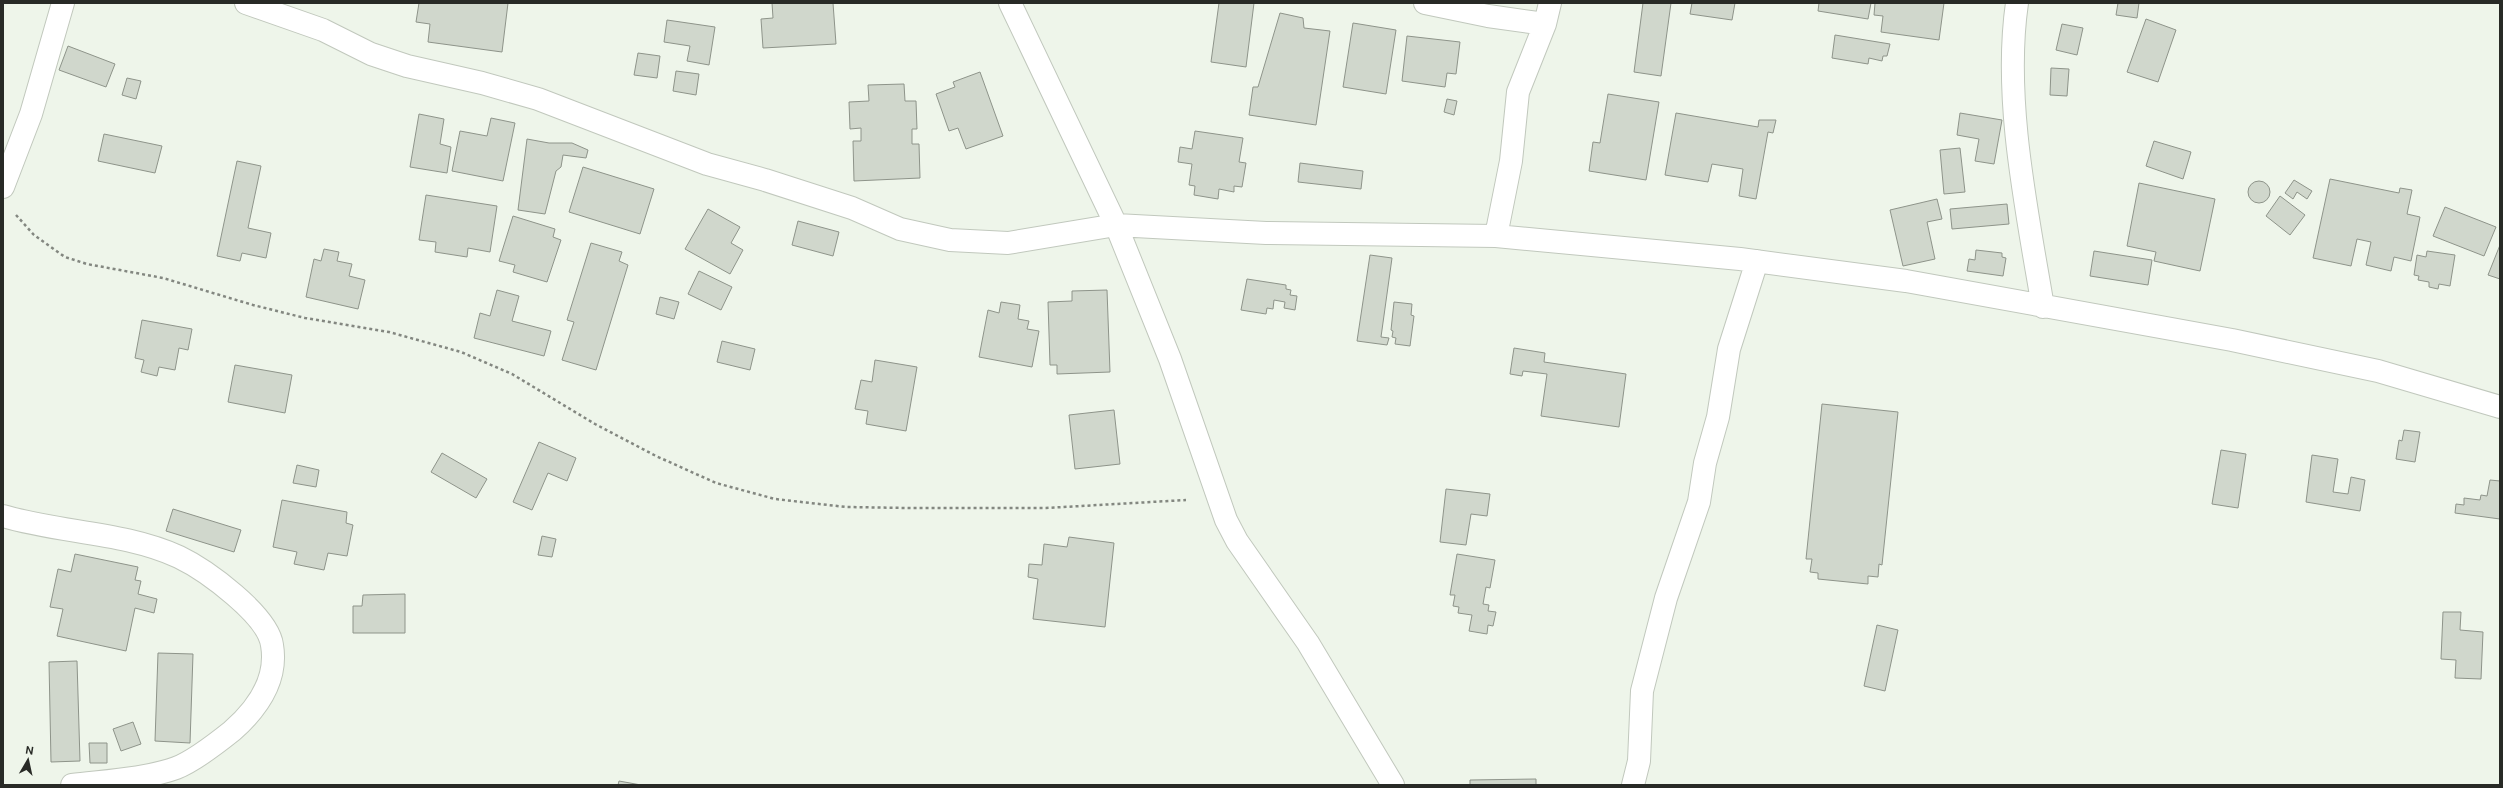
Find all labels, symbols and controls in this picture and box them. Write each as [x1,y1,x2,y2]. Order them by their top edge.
north arrow [8,740,48,780]
text: N [25,743,35,758]

